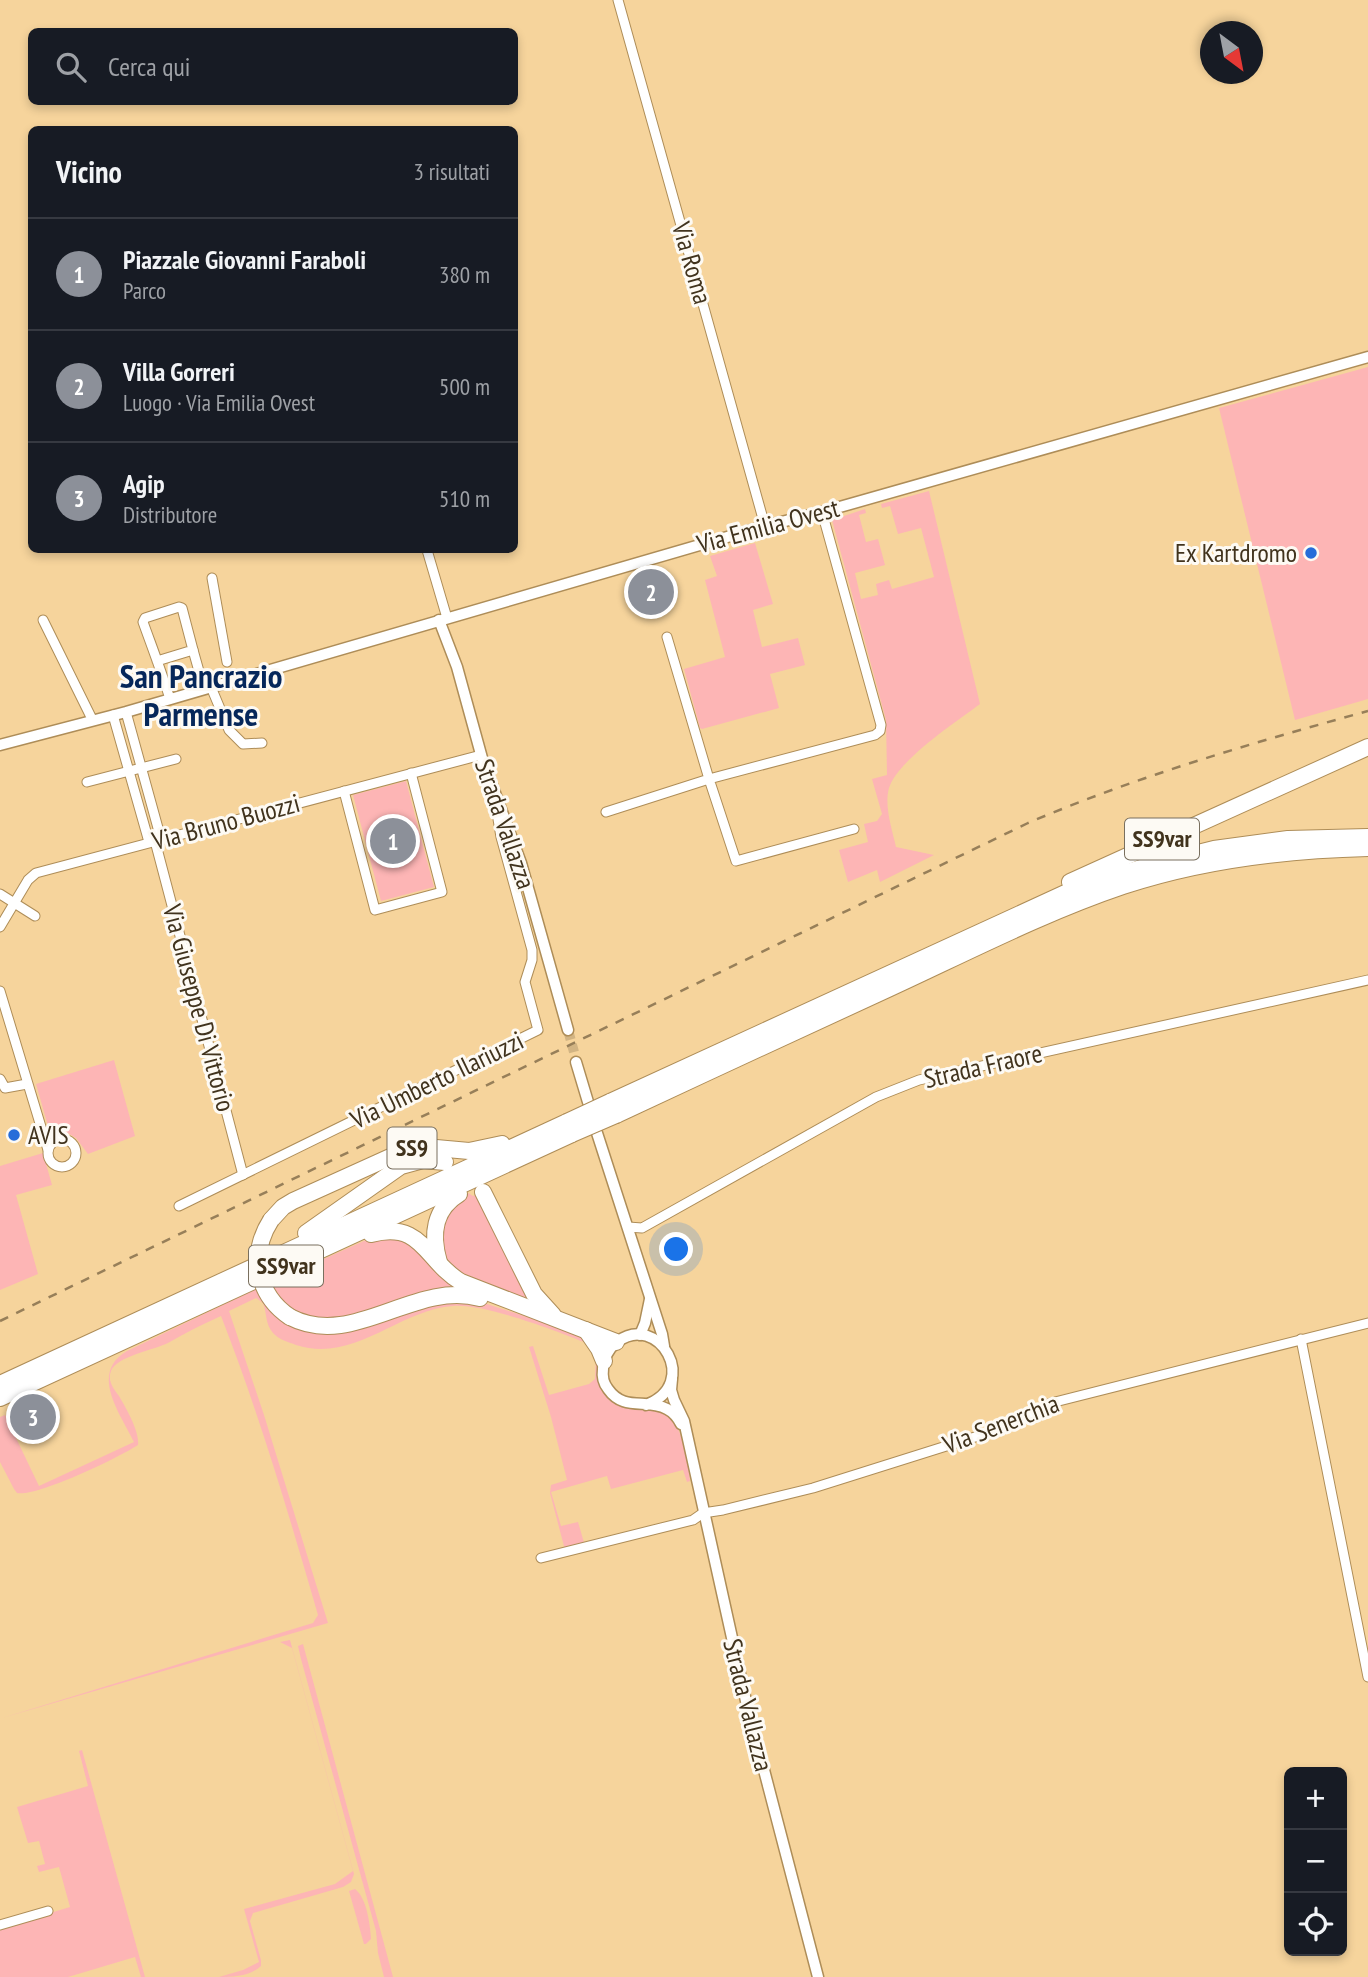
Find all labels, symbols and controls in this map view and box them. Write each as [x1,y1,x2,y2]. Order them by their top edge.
north arrow [1200,21,1263,84]
search box [28,28,518,105]
icon: search [52,48,90,86]
text: Cerca qui [108,50,190,83]
text: Vicino [56,152,122,191]
text: 3 risultati [414,157,490,186]
street label: Via Roma [665,217,720,308]
text: Piazzale Giovanni Faraboli [123,243,366,276]
text: 1 [74,260,85,289]
text: 380 m [439,260,490,289]
text: Parco [123,276,166,305]
text: Villa Gorreri [123,355,235,388]
text: 2 [74,372,85,401]
text: 500 m [439,372,490,401]
text: Luogo · Via Emilia Ovest [123,388,315,417]
text: Agip [123,467,165,500]
text: 3 [74,484,85,513]
text: 510 m [439,484,490,513]
street label: Via Emilia Ovest [692,491,842,561]
text: Distributore [123,500,217,529]
place label: Ex Kartdromo [1175,536,1297,569]
marker: Ex Kartdromo [1303,545,1319,561]
pin: 2 [628,566,674,618]
district label: San Pancrazio Parmense [120,654,282,735]
street label: Strada Vallazza [468,754,543,893]
street label: Via Bruno Buozzi [148,786,303,857]
pin: 1 [370,815,416,867]
road number: SS9var [1125,818,1199,860]
street label: Via Giuseppe Di Vittorio [156,900,243,1115]
street label: Via Umberto Ilariuzzi [344,1023,529,1136]
street label: Strada Fraore [921,1036,1045,1095]
place label: AVIS [28,1118,69,1151]
marker: AVIS [6,1127,22,1143]
road number: SS9 [388,1128,436,1168]
your location [659,1232,693,1266]
road number: SS9var [249,1246,323,1286]
street label: Via Senerchia [937,1386,1063,1461]
pin: 3 [10,1391,56,1443]
street label: Strada Vallazza [716,1635,781,1775]
map controls [1284,1767,1347,1956]
button: + [1284,1767,1347,1830]
button: − [1284,1830,1347,1893]
button: locate [1284,1893,1347,1956]

